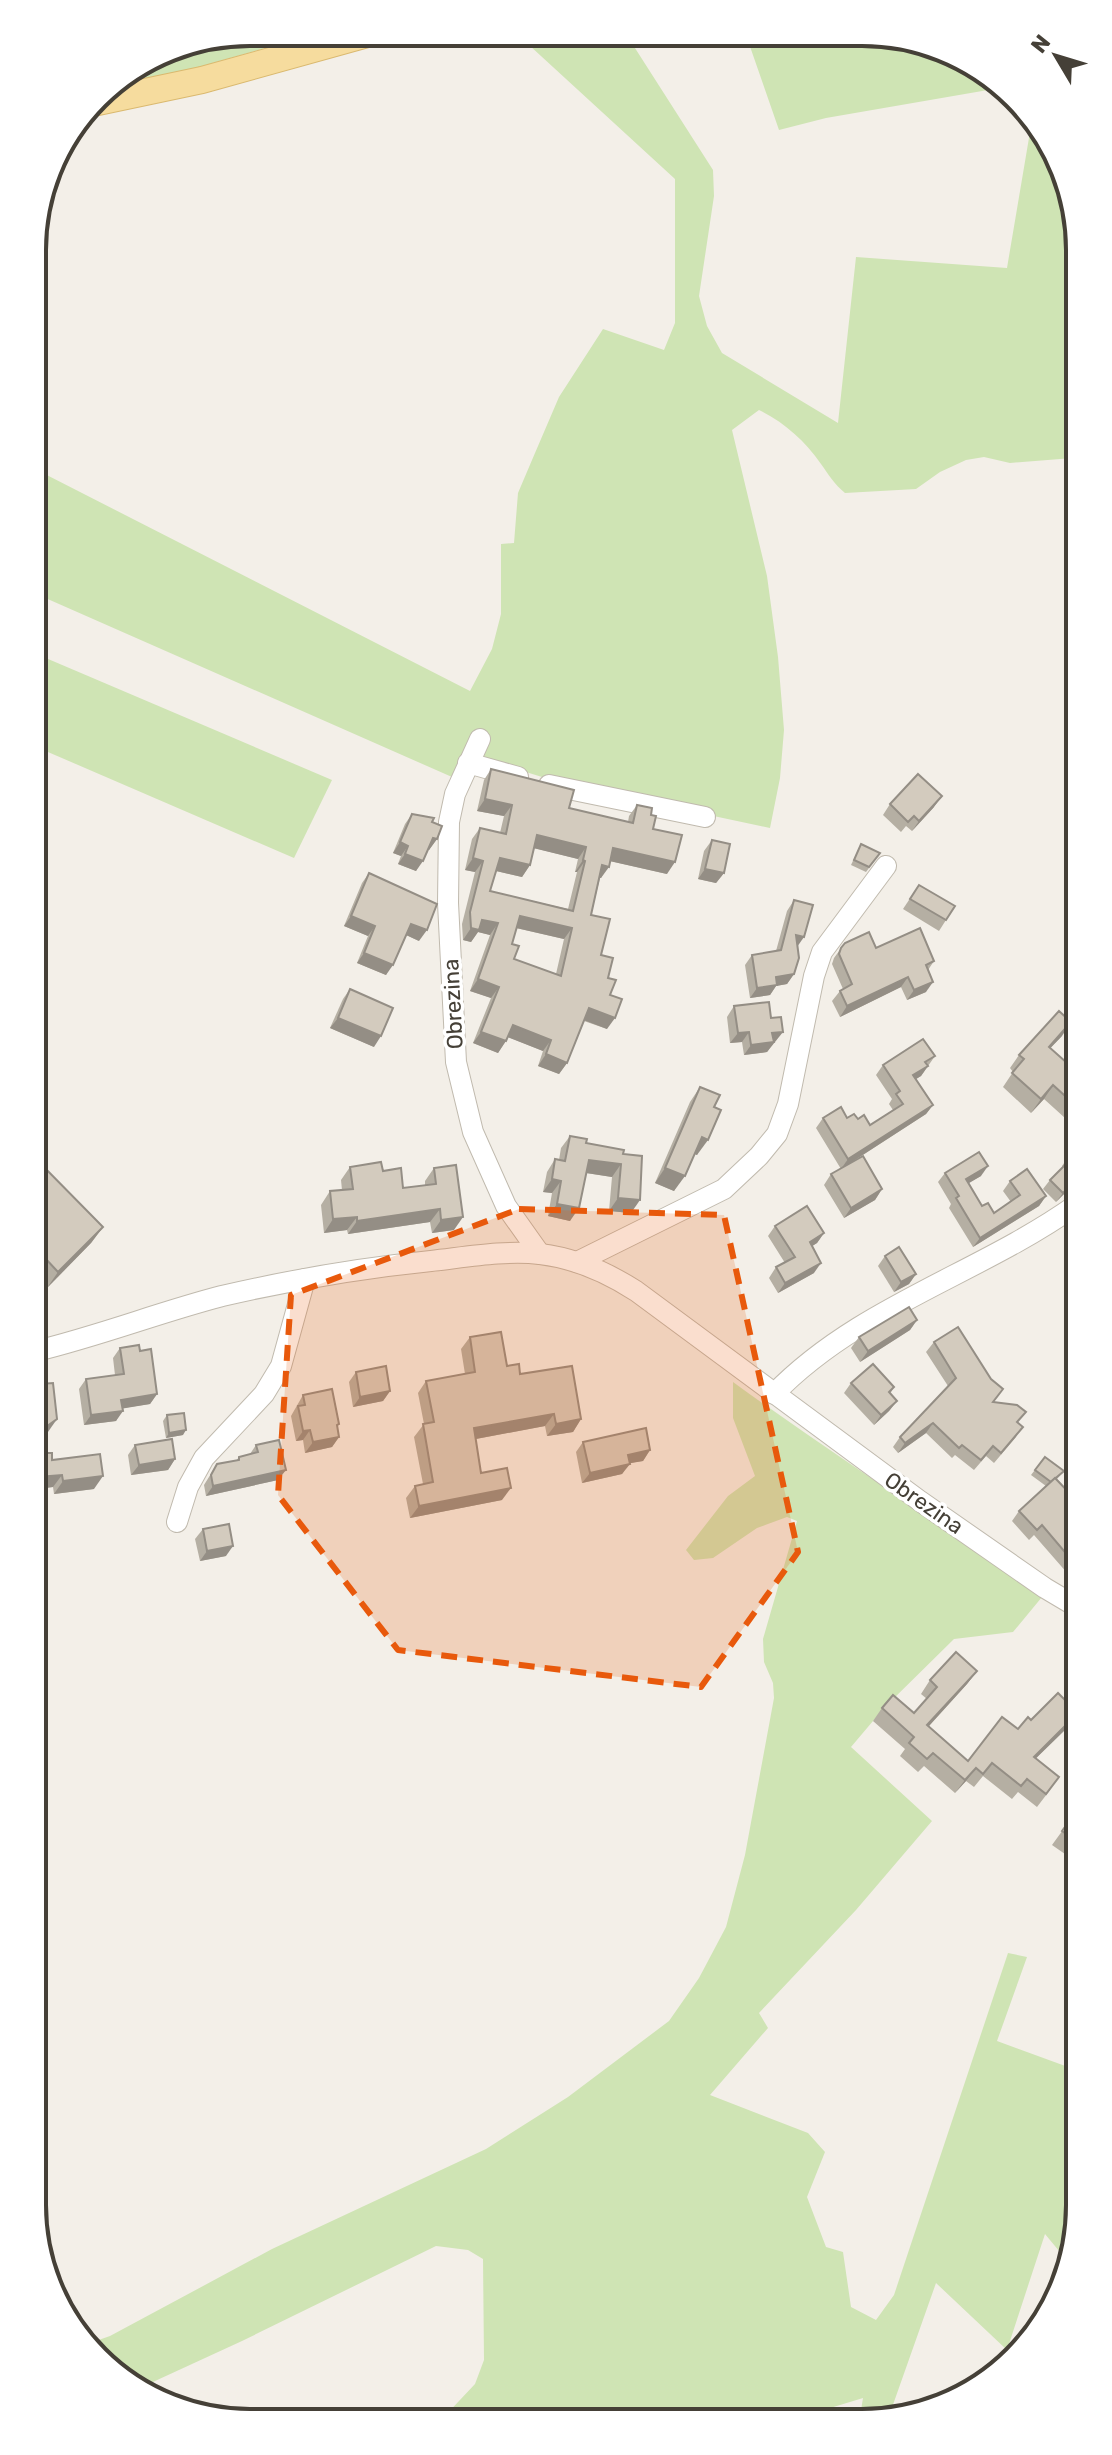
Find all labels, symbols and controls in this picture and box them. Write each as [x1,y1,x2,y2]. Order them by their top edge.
north arrow [1016,16,1096,96]
text: N [1025,29,1056,59]
street label: Obrezina [437,958,469,1050]
street label: Obrezina [879,1466,969,1540]

